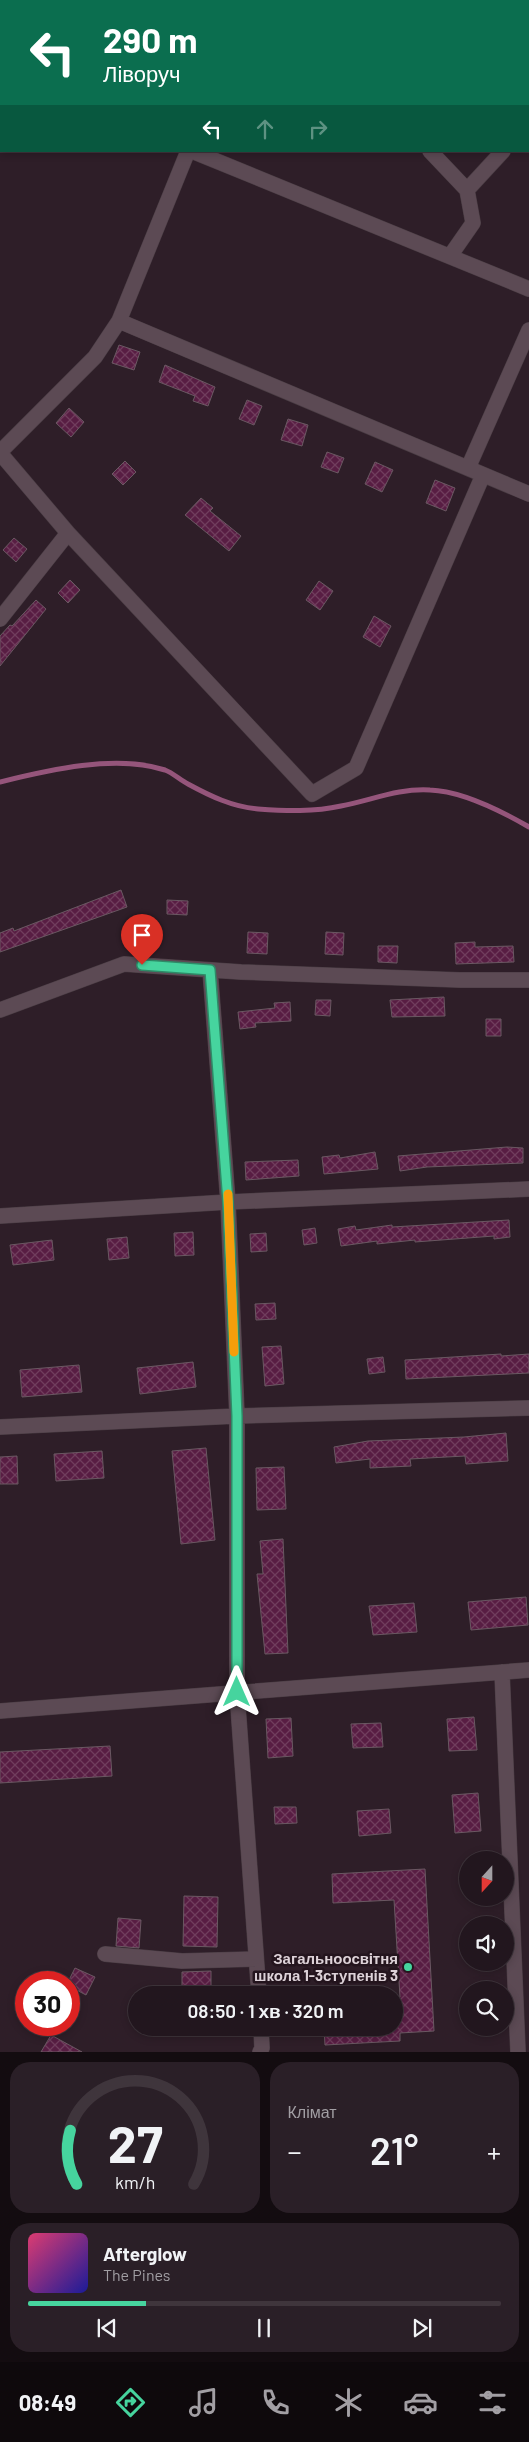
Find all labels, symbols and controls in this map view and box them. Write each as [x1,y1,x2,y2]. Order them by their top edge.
text: 290 m [103,18,197,60]
icon: left [20,20,85,85]
text: Ліворуч [103,60,180,86]
icon: left [198,115,226,143]
icon: ahead [251,115,279,143]
icon: right [304,115,332,143]
pin [121,914,163,965]
icon: arrive [128,921,156,949]
position arrow [210,1665,262,1717]
north arrow [459,1851,514,1906]
map controls [459,1851,514,2036]
button: sound [459,1916,514,1971]
place label: Загальноосвiтня школа 1-3ступенiв 3 [254,1949,398,1984]
marker: Загальноосвiтня школа 1-3ступенiв 3 [402,1961,414,1973]
speed limit sign: 30 [15,1971,80,2036]
button: search [459,1981,514,2036]
text: 08:50 · 1 хв · 320 m [188,1999,343,2022]
text: Клімат [288,2102,337,2121]
text: 27 [107,2111,162,2173]
text: 21° [370,2127,418,2173]
text: − [288,2134,302,2168]
text: + [487,2134,501,2168]
text: km/h [115,2171,155,2193]
text: Afterglow [103,2242,187,2265]
text: The Pines [103,2265,171,2284]
icon: previous [93,2314,121,2342]
icon: pause [250,2314,278,2342]
icon: next [408,2314,436,2342]
icon: directions [113,2385,148,2420]
icon: music [186,2385,221,2420]
icon: phone [258,2385,293,2420]
icon: climate [331,2385,366,2420]
icon: car [403,2385,438,2420]
icon: filters [475,2385,510,2420]
text: 08:49 [19,2389,76,2415]

